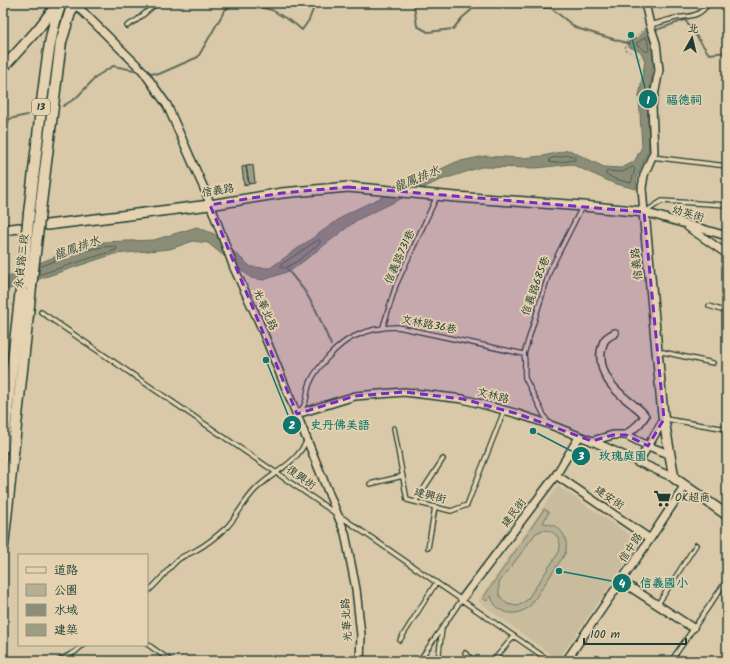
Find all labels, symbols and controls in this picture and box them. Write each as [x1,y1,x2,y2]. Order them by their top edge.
north arrow [672,18,712,58]
text: 北 [687,19,700,39]
callout: 福德祠 [638,87,710,111]
text: 1 [646,91,650,110]
text: 福德祠 [666,91,702,110]
road number: 13 [32,99,50,115]
water label: 龍鳳排水 [391,160,444,197]
street label: 信義路 [200,180,236,202]
street label: 幼英街 [670,201,707,227]
street label: 信義路731巷 [380,226,420,288]
water label: 龍鳳排水 [51,231,104,265]
street label: 永貞路三段 [10,233,34,289]
street label: 信義路 [626,247,648,281]
street label: 信義路685巷 [517,253,555,319]
street label: 光華北路 [248,286,282,334]
street label: 文林路36巷 [400,311,458,339]
street label: 文林路 [475,383,511,409]
callout: 史丹佛美語 [282,413,378,437]
text: 2 [289,416,296,435]
text: 史丹佛美語 [310,416,370,435]
callout: 玫瑰庭園 [571,444,655,468]
text: 3 [577,447,585,466]
text: 玫瑰庭園 [599,447,647,466]
street label: 復興街 [282,461,320,495]
street label: 建安街 [590,481,629,515]
street label: 建興街 [412,483,449,509]
supermarket icon: OK超商 [652,488,672,508]
place label: OK超商 [675,489,710,507]
street label: 建民街 [497,494,532,532]
street label: 信中路 [614,529,648,567]
legend [18,554,148,646]
text: 道路 [54,561,78,580]
callout: 信義國小 [612,571,696,595]
text: 4 [619,574,626,593]
text: 信義國小 [640,574,688,593]
text: 公園 [54,581,78,600]
street label: 光華北路 [336,597,358,643]
text: 水域 [54,601,78,620]
scale bar [584,620,686,646]
text: 建築 [54,621,78,640]
text: 100 m [590,625,621,644]

